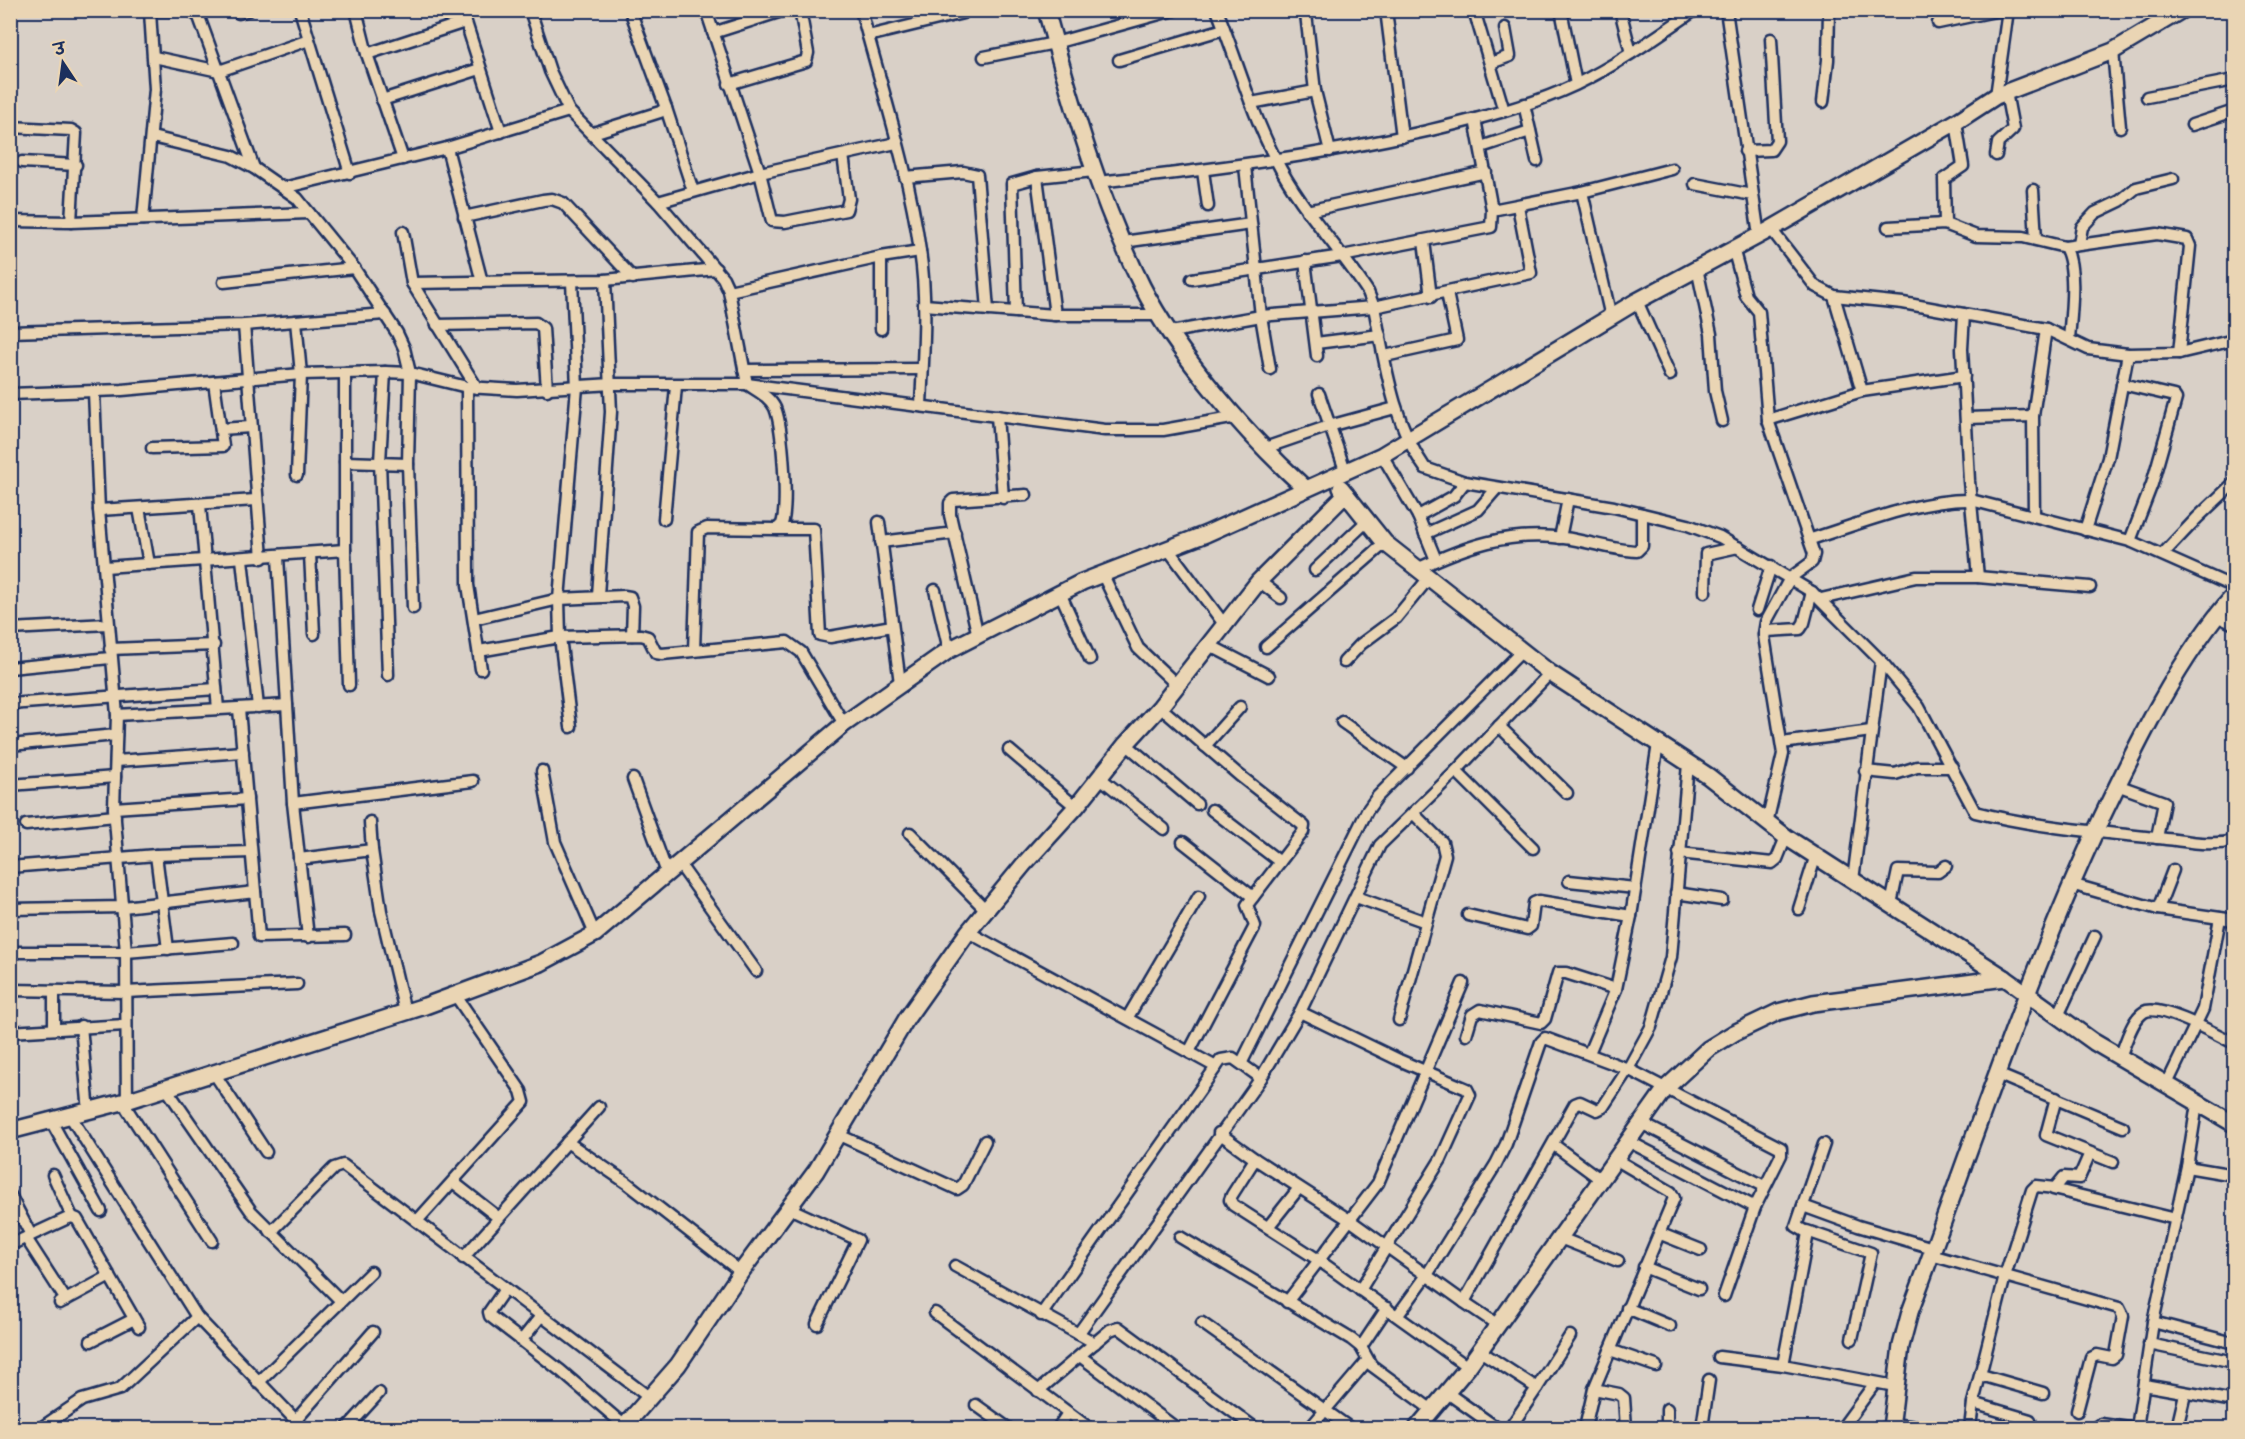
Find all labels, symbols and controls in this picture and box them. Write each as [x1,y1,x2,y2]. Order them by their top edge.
north arrow [33,33,93,93]
text: उ [50,34,69,61]

